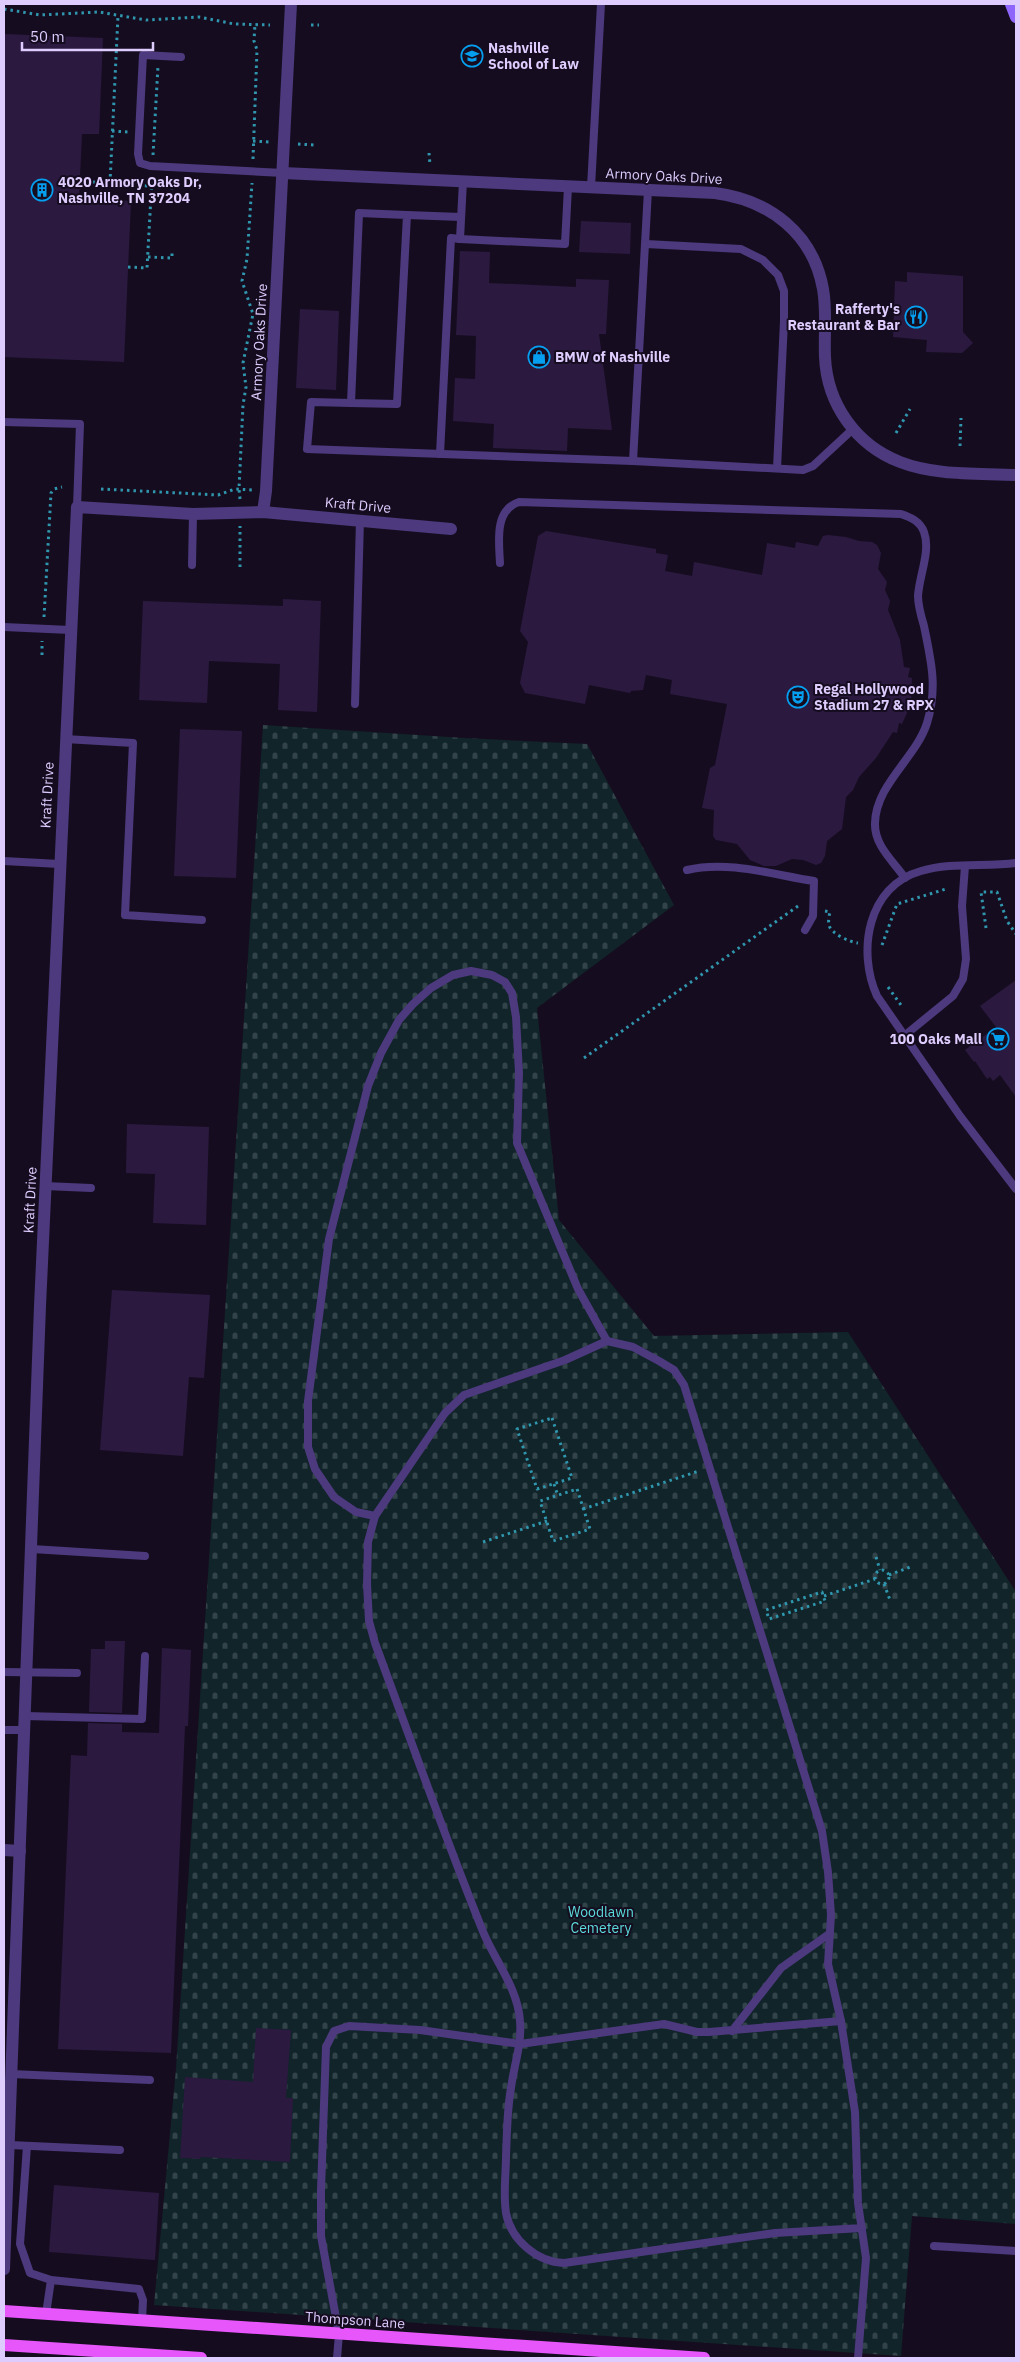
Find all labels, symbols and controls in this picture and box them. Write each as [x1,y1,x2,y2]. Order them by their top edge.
scale bar [22,20,154,52]
text: 50 m [30,27,65,46]
place label: Nashville School of Law [488,39,579,73]
school or university icon: Nashville School of Law [460,44,484,68]
street label: Armory Oaks Drive [605,164,723,188]
place label: 4020 Armory Oaks Dr, Nashville, TN 37204 [58,173,202,207]
building icon: 4020 Armory Oaks Dr, Nashville, TN 37204 [30,178,54,202]
street label: Armory Oaks Drive [247,283,271,401]
place label: Rafferty's Restaurant & Bar [787,300,900,334]
restaurant icon: Rafferty's Restaurant & Bar [904,305,928,329]
shop icon: BMW of Nashville [527,345,551,369]
place label: BMW of Nashville [555,348,670,366]
street label: Kraft Drive [324,493,392,517]
place label: Regal Hollywood Stadium 27 & RPX [814,680,934,714]
theatre icon: Regal Hollywood Stadium 27 & RPX [786,685,810,709]
street label: Kraft Drive [36,761,58,829]
supermarket icon: 100 Oaks Mall [986,1027,1010,1051]
place label: 100 Oaks Mall [889,1030,982,1048]
street label: Kraft Drive [19,1166,41,1234]
park label: Woodlawn Cemetery [568,1903,634,1937]
street label: Thompson Lane [304,2308,406,2332]

